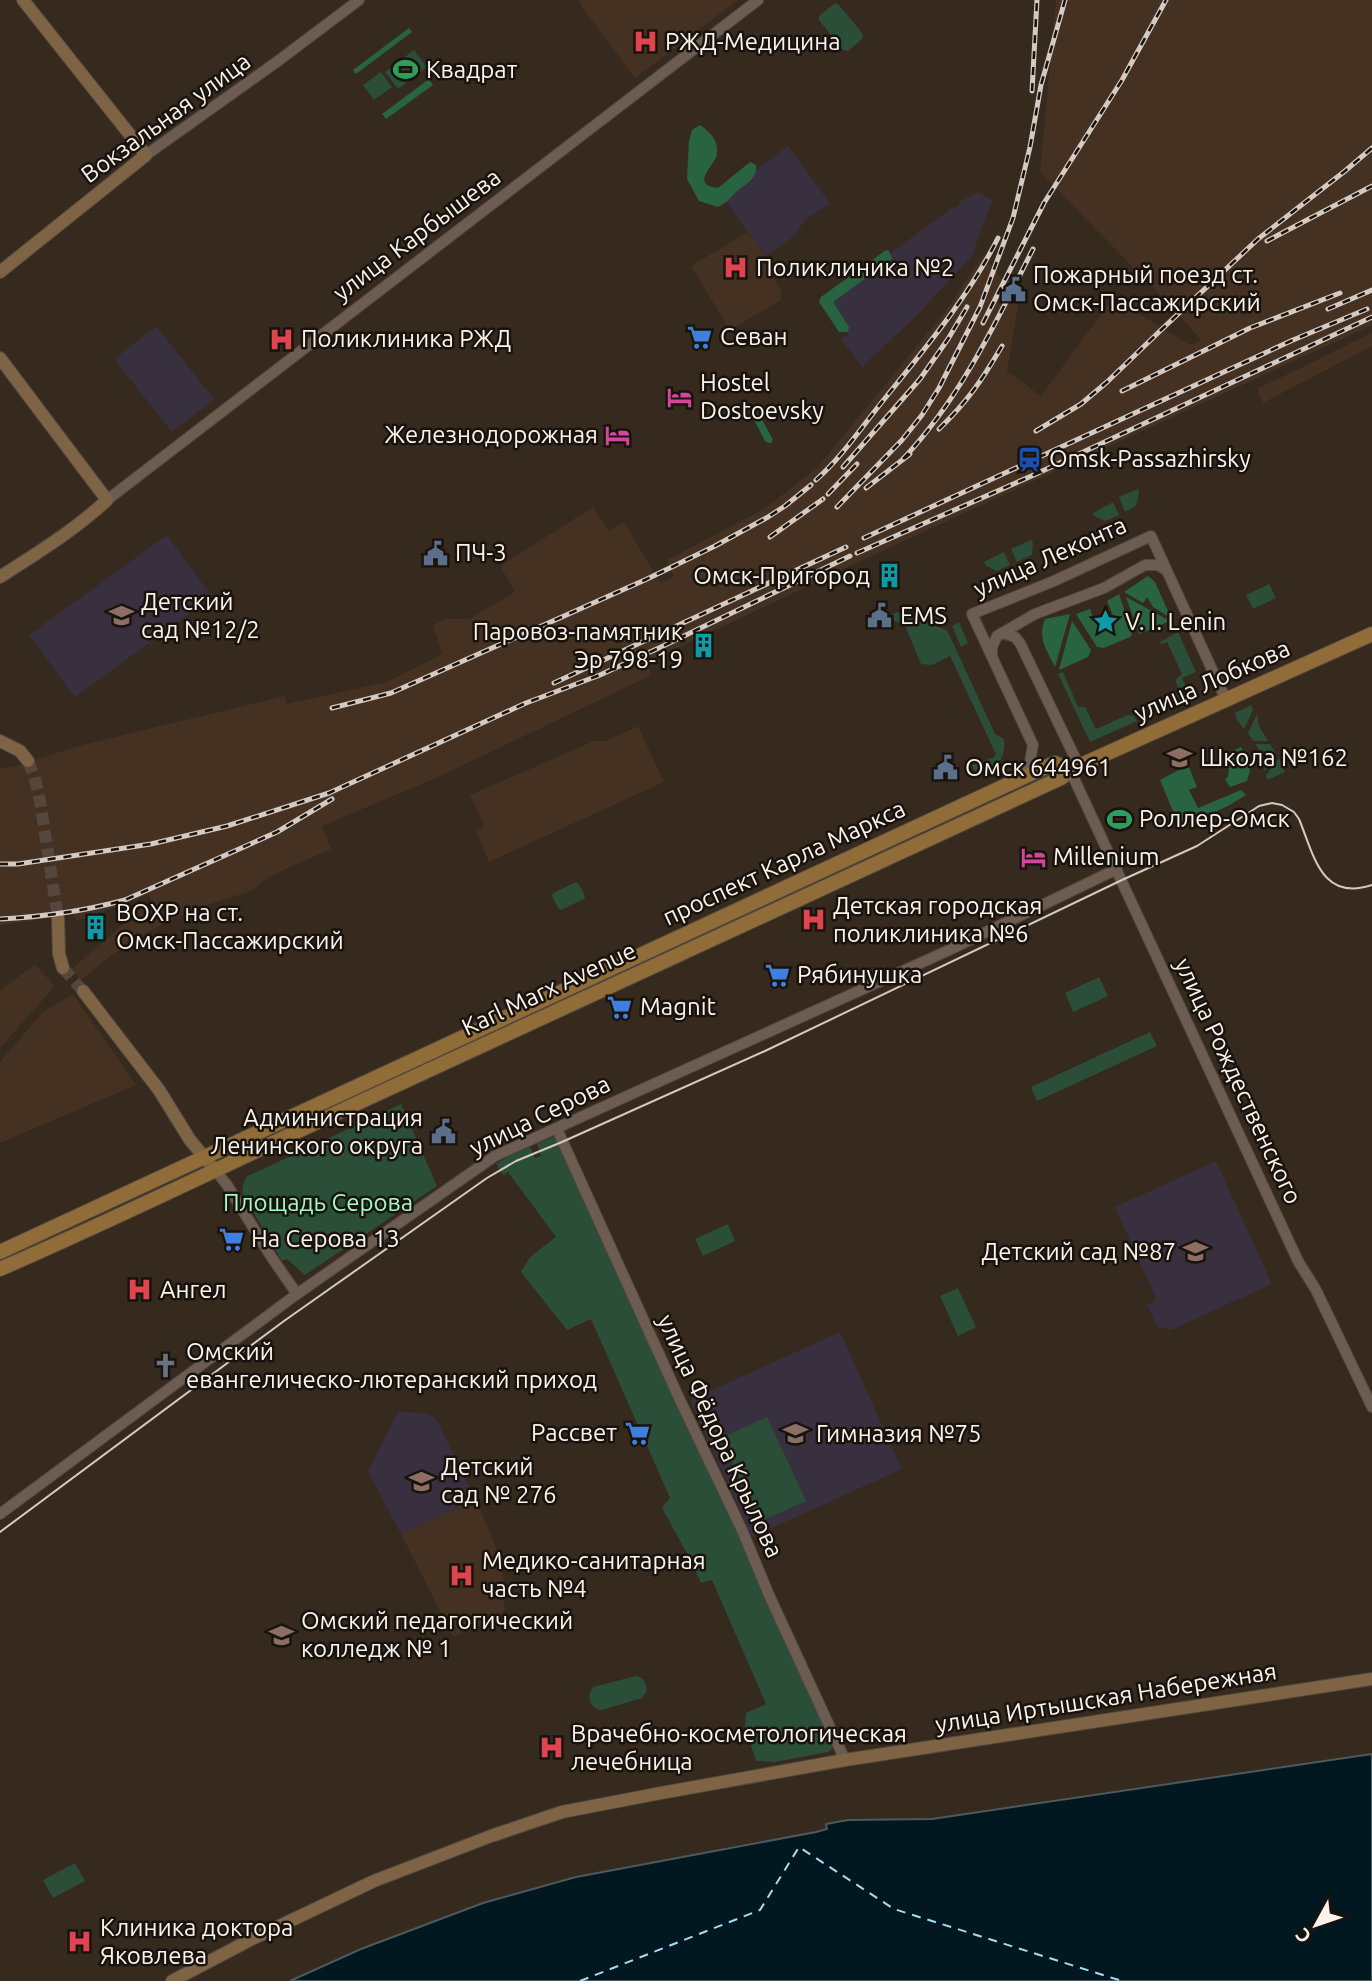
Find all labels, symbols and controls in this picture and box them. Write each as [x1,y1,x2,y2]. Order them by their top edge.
hospital icon: РЖД-Медицина [631,28,659,56]
place label: РЖД-Медицина [665,28,841,55]
street label: Вокзальная улица [76,47,256,188]
sports icon: Квадрат [392,56,420,84]
place label: Квадрат [426,56,518,83]
street label: улица Карбышева [328,163,506,306]
hospital icon: Поликлиника №2 [722,254,750,282]
place label: Поликлиника №2 [756,254,954,281]
place label: Пожарный поезд ст. Омск-Пассажирский [1033,261,1261,316]
public building icon: Пожарный поезд ст. Омск-Пассажирский [999,275,1027,303]
supermarket icon: Севан [686,323,714,351]
place label: Севан [720,323,788,350]
hospital icon: Поликлиника РЖД [267,325,295,353]
place label: Поликлиника РЖД [301,325,511,352]
place label: Hostel Dostoevsky [700,369,824,424]
hotel icon: Hostel Dostoevsky [666,383,694,411]
place label: Железнодорожная [385,421,598,448]
hotel icon: Железнодорожная [604,421,632,449]
station icon: Omsk-Passazhirsky [1015,445,1043,473]
place label: Omsk-Passazhirsky [1049,445,1251,472]
street label: улица Леконта [969,511,1130,602]
public building icon: ПЧ-3 [421,539,449,567]
place label: ПЧ-3 [455,539,507,566]
place label: Омск-Пригород [693,562,870,589]
building icon: Омск-Пригород [876,562,904,590]
place label: Детский сад №12/2 [141,588,260,643]
school or university icon: Детский сад №12/2 [107,602,135,630]
public building icon: EMS [866,602,894,630]
place label: EMS [900,602,947,629]
place icon: V. I. Lenin [1091,608,1119,636]
place label: V. I. Lenin [1125,608,1226,635]
place label: Паровоз-памятник Эр 798-19 [473,618,683,673]
building icon: Паровоз-памятник Эр 798-19 [689,632,717,660]
street label: улица Лобкова [1130,634,1294,727]
school or university icon: Школа №162 [1166,744,1194,772]
place label: Школа №162 [1200,744,1348,771]
public building icon: Омск 644961 [931,754,959,782]
place label: Омск 644961 [965,754,1111,781]
street label: проспект Карла Маркса [658,794,909,931]
sports icon: Роллер-Омск [1105,805,1133,833]
place label: Роллер-Омск [1139,805,1290,832]
hotel icon: Millenium [1019,843,1047,871]
place label: Millenium [1053,843,1159,870]
place label: Детская городская поликлиника №6 [833,892,1042,947]
place label: ВОХР на ст. Омск-Пассажирский [116,899,344,954]
hospital icon: Детская городская поликлиника №6 [799,906,827,934]
building icon: ВОХР на ст. Омск-Пассажирский [82,913,110,941]
street label: Karl Marx Avenue [457,936,640,1041]
street label: улица Рождественского [1170,954,1307,1208]
supermarket icon: Рябинушка [763,961,791,989]
place label: Рябинушка [797,961,922,988]
supermarket icon: Magnit [606,993,634,1021]
place label: Magnit [640,993,717,1020]
street label: улица Серова [465,1070,614,1161]
place label: Администрация Ленинского округа [211,1104,423,1159]
public building icon: Администрация Ленинского округа [429,1118,457,1146]
park label: Площадь Серова [223,1189,413,1216]
supermarket icon: На Серова 13 [217,1225,245,1253]
place label: На Серова 13 [251,1225,400,1252]
place label: Детский сад №87 [981,1238,1176,1265]
school or university icon: Детский сад №87 [1182,1238,1210,1266]
hospital icon: Ангел [126,1276,154,1304]
place label: Ангел [160,1276,227,1303]
street label: улица Фёдора Крылова [652,1310,789,1562]
place label: Омский евангелическо-лютеранский приход [186,1338,597,1393]
church icon: Омский евангелическо-лютеранский приход [152,1352,180,1380]
place label: Рассвет [531,1419,617,1446]
supermarket icon: Рассвет [623,1419,651,1447]
school or university icon: Гимназия №75 [782,1420,810,1448]
place label: Гимназия №75 [816,1420,982,1447]
place label: Детский сад № 276 [441,1453,557,1508]
school or university icon: Детский сад № 276 [407,1467,435,1495]
place label: Медико-санитарная часть №4 [482,1547,706,1602]
hospital icon: Медико-санитарная часть №4 [448,1561,476,1589]
place label: Омский педагогический колледж № 1 [301,1607,573,1662]
school or university icon: Омский педагогический колледж № 1 [267,1621,295,1649]
street label: улица Иртышская Набережная [933,1657,1279,1738]
place label: Врачебно-косметологическая лечебница [571,1720,907,1775]
hospital icon: Врачебно-косметологическая лечебница [537,1734,565,1762]
north arrow [1281,1890,1351,1960]
place label: Клиника доктора Яковлева [100,1914,293,1969]
text: С [1291,1924,1315,1948]
hospital icon: Клиника доктора Яковлева [66,1928,94,1956]

